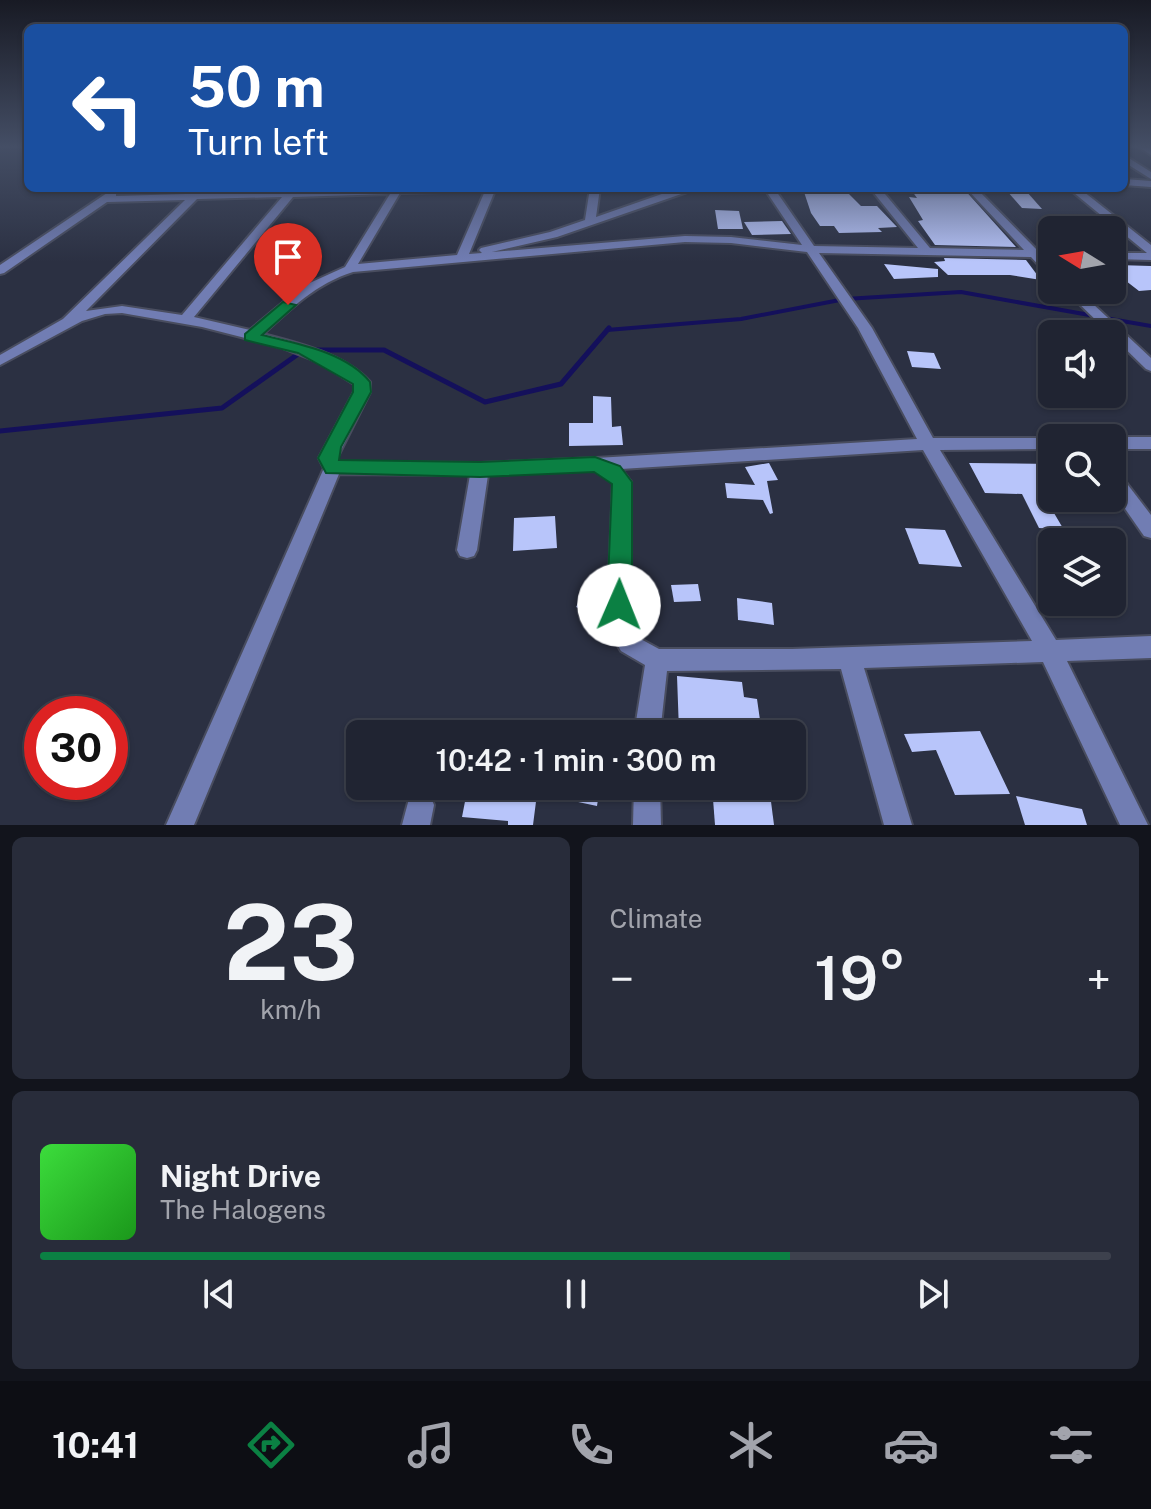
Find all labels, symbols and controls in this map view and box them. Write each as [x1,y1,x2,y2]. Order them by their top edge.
text: 50 m [188,54,325,120]
icon: left [56,56,160,160]
text: Turn left [188,121,329,163]
north arrow [1038,216,1126,304]
map controls [1038,216,1126,616]
pin [254,223,322,305]
icon: arrive [266,235,310,279]
button: sound [1038,320,1126,408]
button: search [1038,424,1126,512]
button: layers [1038,528,1126,616]
position arrow [577,563,661,647]
speed limit sign: 30 [24,696,128,800]
text: 10:42 · 1 min · 300 m [436,742,716,778]
text: 23 [223,881,358,1003]
text: Climate [610,903,703,934]
text: 19° [814,943,906,1014]
text: − [610,953,634,1005]
text: + [1087,953,1111,1005]
text: km/h [260,994,321,1025]
text: Night Drive [160,1158,321,1194]
text: The Halogens [160,1194,326,1225]
icon: previous [197,1272,241,1316]
icon: pause [554,1272,598,1316]
icon: next [911,1272,955,1316]
icon: directions [243,1417,299,1473]
icon: music [403,1417,459,1473]
icon: phone [563,1417,619,1473]
icon: climate [723,1417,779,1473]
icon: car [883,1417,939,1473]
icon: filters [1043,1417,1099,1473]
text: 10:41 [52,1424,139,1466]

